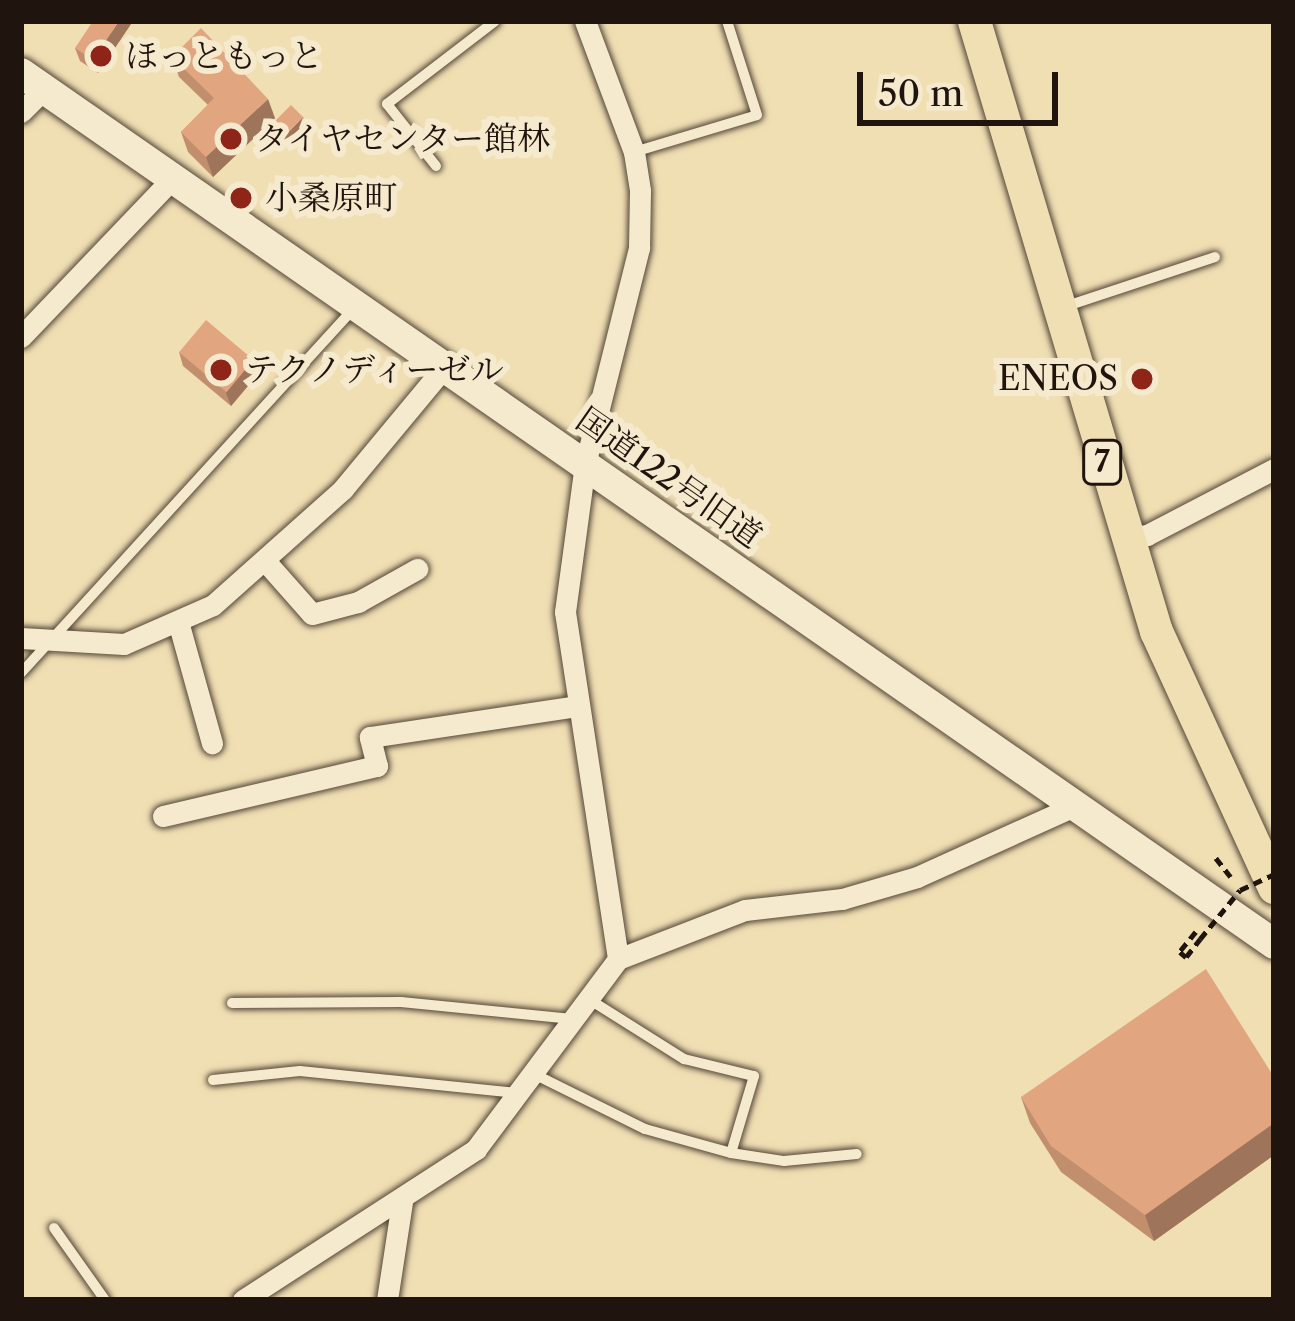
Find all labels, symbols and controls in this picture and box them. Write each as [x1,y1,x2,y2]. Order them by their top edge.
place label: ほっともっと [125,36,323,76]
marker: ほっともっと [88,43,114,69]
scale bar [863,48,1064,122]
text: 50 m [878,71,963,115]
place label: タイヤセンター館林 [255,119,552,159]
marker: タイヤセンター館林 [218,126,244,152]
place label: 小桑原町 [265,178,397,218]
marker: 小桑原町 [228,185,254,211]
place label: テクノディーゼル [245,350,509,390]
marker: テクノディーゼル [208,357,234,383]
place label: ENEOS [998,359,1118,399]
marker: ENEOS [1129,366,1155,392]
street label: 国道122号旧道 [569,400,769,556]
road number: 7 [1081,438,1123,486]

